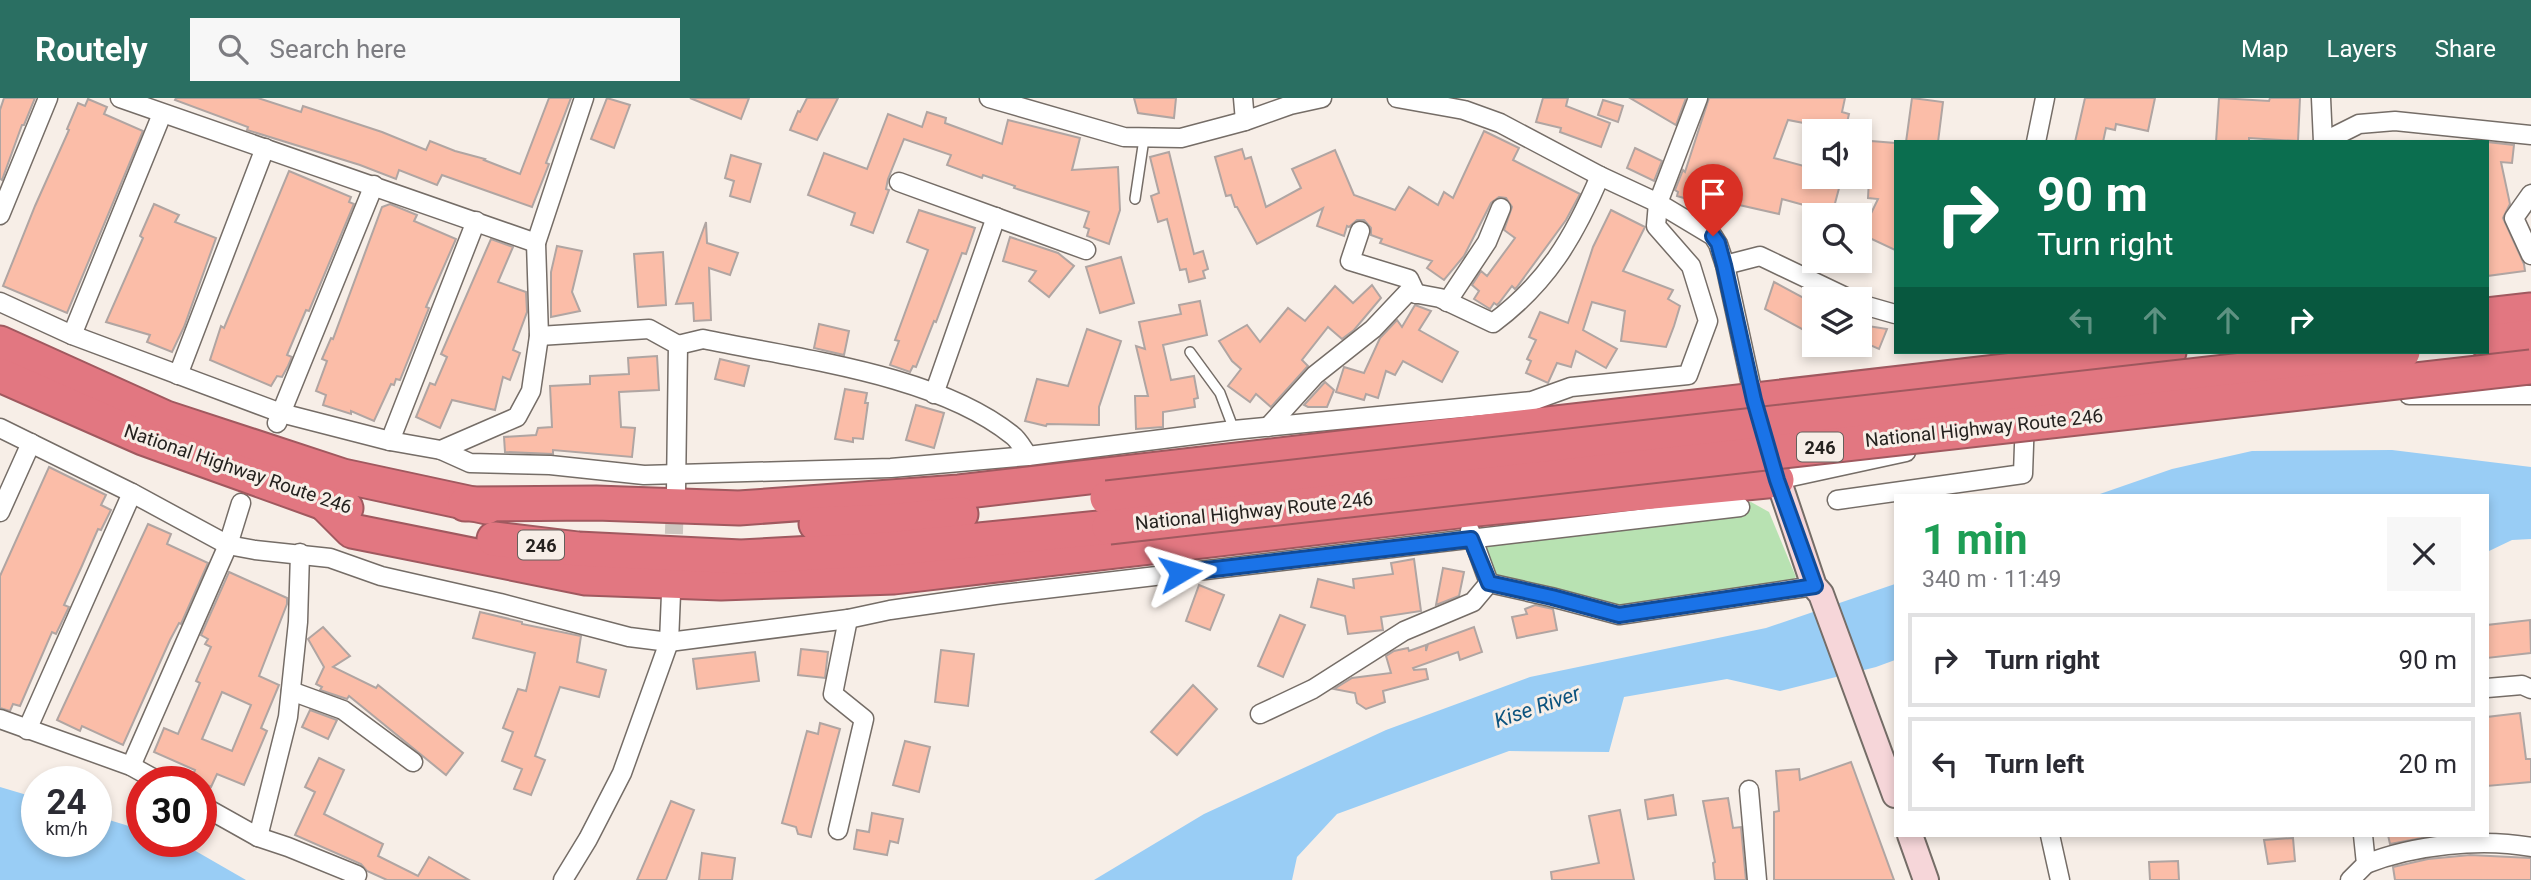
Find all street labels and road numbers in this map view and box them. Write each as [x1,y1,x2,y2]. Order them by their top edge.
street label: National Highway Route 246 [1864,404,2104,452]
street label: National Highway Route 246 [121,419,355,519]
road number: 246 [1797,432,1843,461]
street label: National Highway Route 246 [1134,487,1374,535]
road number: 246 [518,530,564,560]

